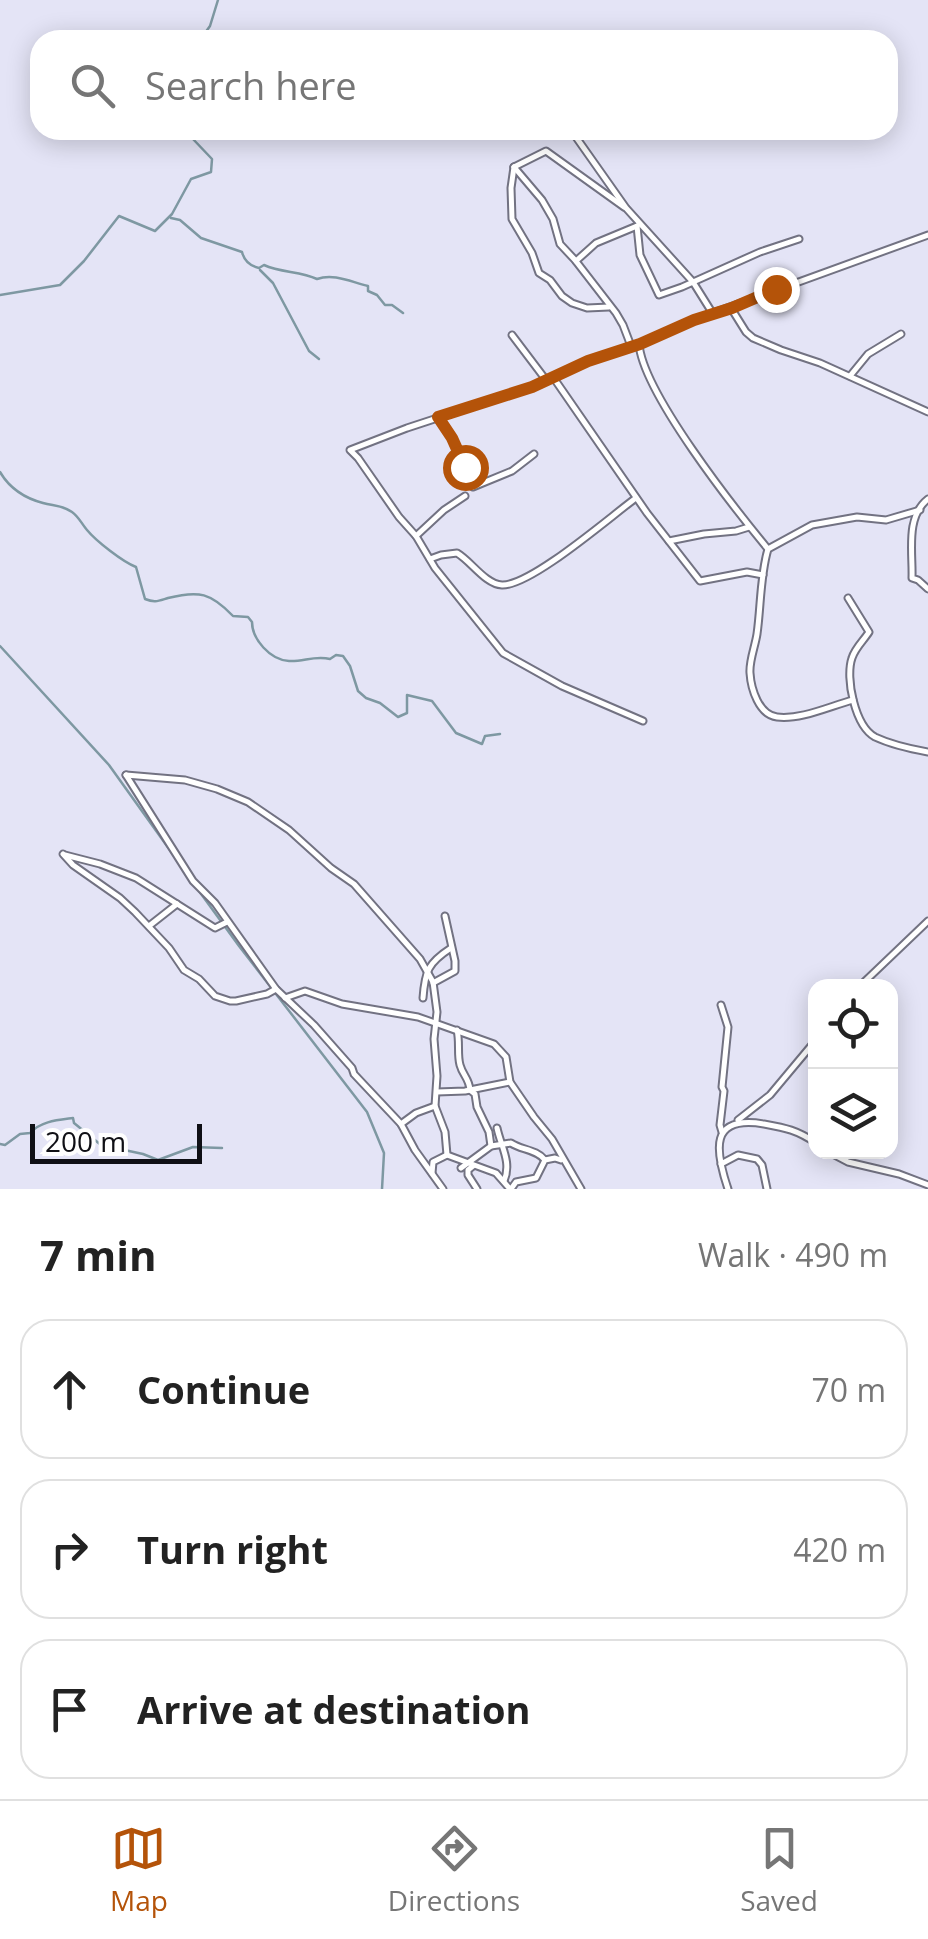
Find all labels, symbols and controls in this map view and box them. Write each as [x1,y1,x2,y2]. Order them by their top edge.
search box [30,30,898,140]
icon: search [65,58,120,113]
text: Search here [145,59,357,111]
route end [754,267,800,313]
route start [443,445,489,491]
map controls [808,979,898,1159]
button: locate [808,979,898,1069]
button: layers [808,1069,898,1159]
scale bar [30,1119,202,1164]
text: 200 m [45,1122,126,1160]
text: 7 min [40,1226,157,1283]
text: Walk · 490 m [698,1233,888,1276]
icon: ahead [42,1362,97,1417]
text: Continue [137,1363,310,1415]
text: 70 m [811,1368,886,1411]
icon: right [42,1522,97,1577]
text: Turn right [137,1523,328,1575]
text: 420 m [793,1528,886,1571]
icon: arrive [42,1682,97,1737]
text: Arrive at destination [137,1683,531,1735]
tab: Map [110,1821,168,1919]
tab: Directions [388,1821,520,1919]
tab: Saved [740,1821,818,1919]

